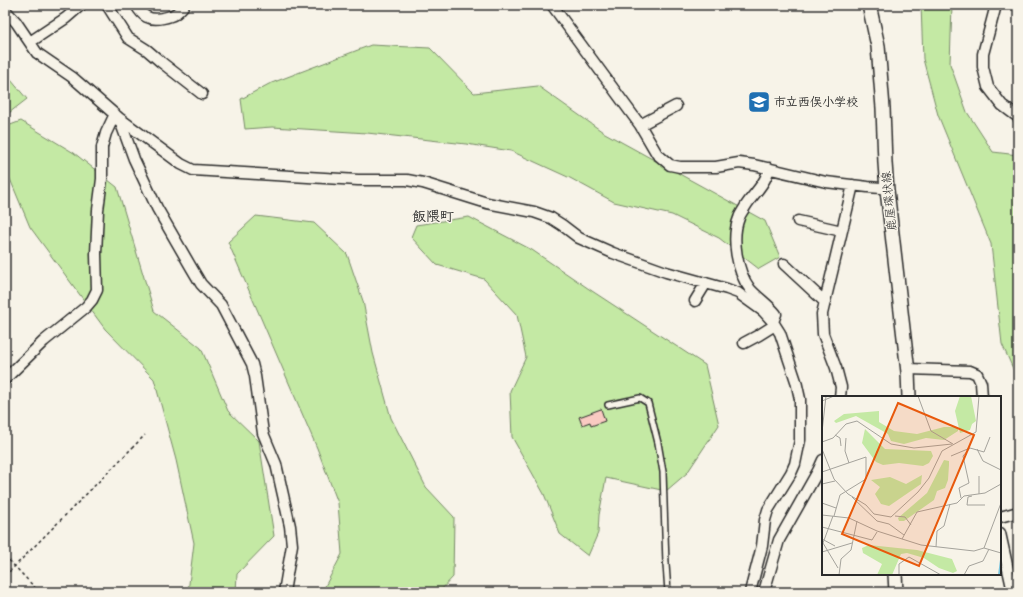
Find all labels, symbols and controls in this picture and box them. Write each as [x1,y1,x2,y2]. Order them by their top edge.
school or university icon: 市立西俣小学校 [746,89,772,115]
place label: 市立西俣小学校 [774,92,858,110]
street label: 鹿屋環状線 [876,170,900,232]
district label: 飯隈町 [412,205,454,226]
inset map [822,396,1001,575]

